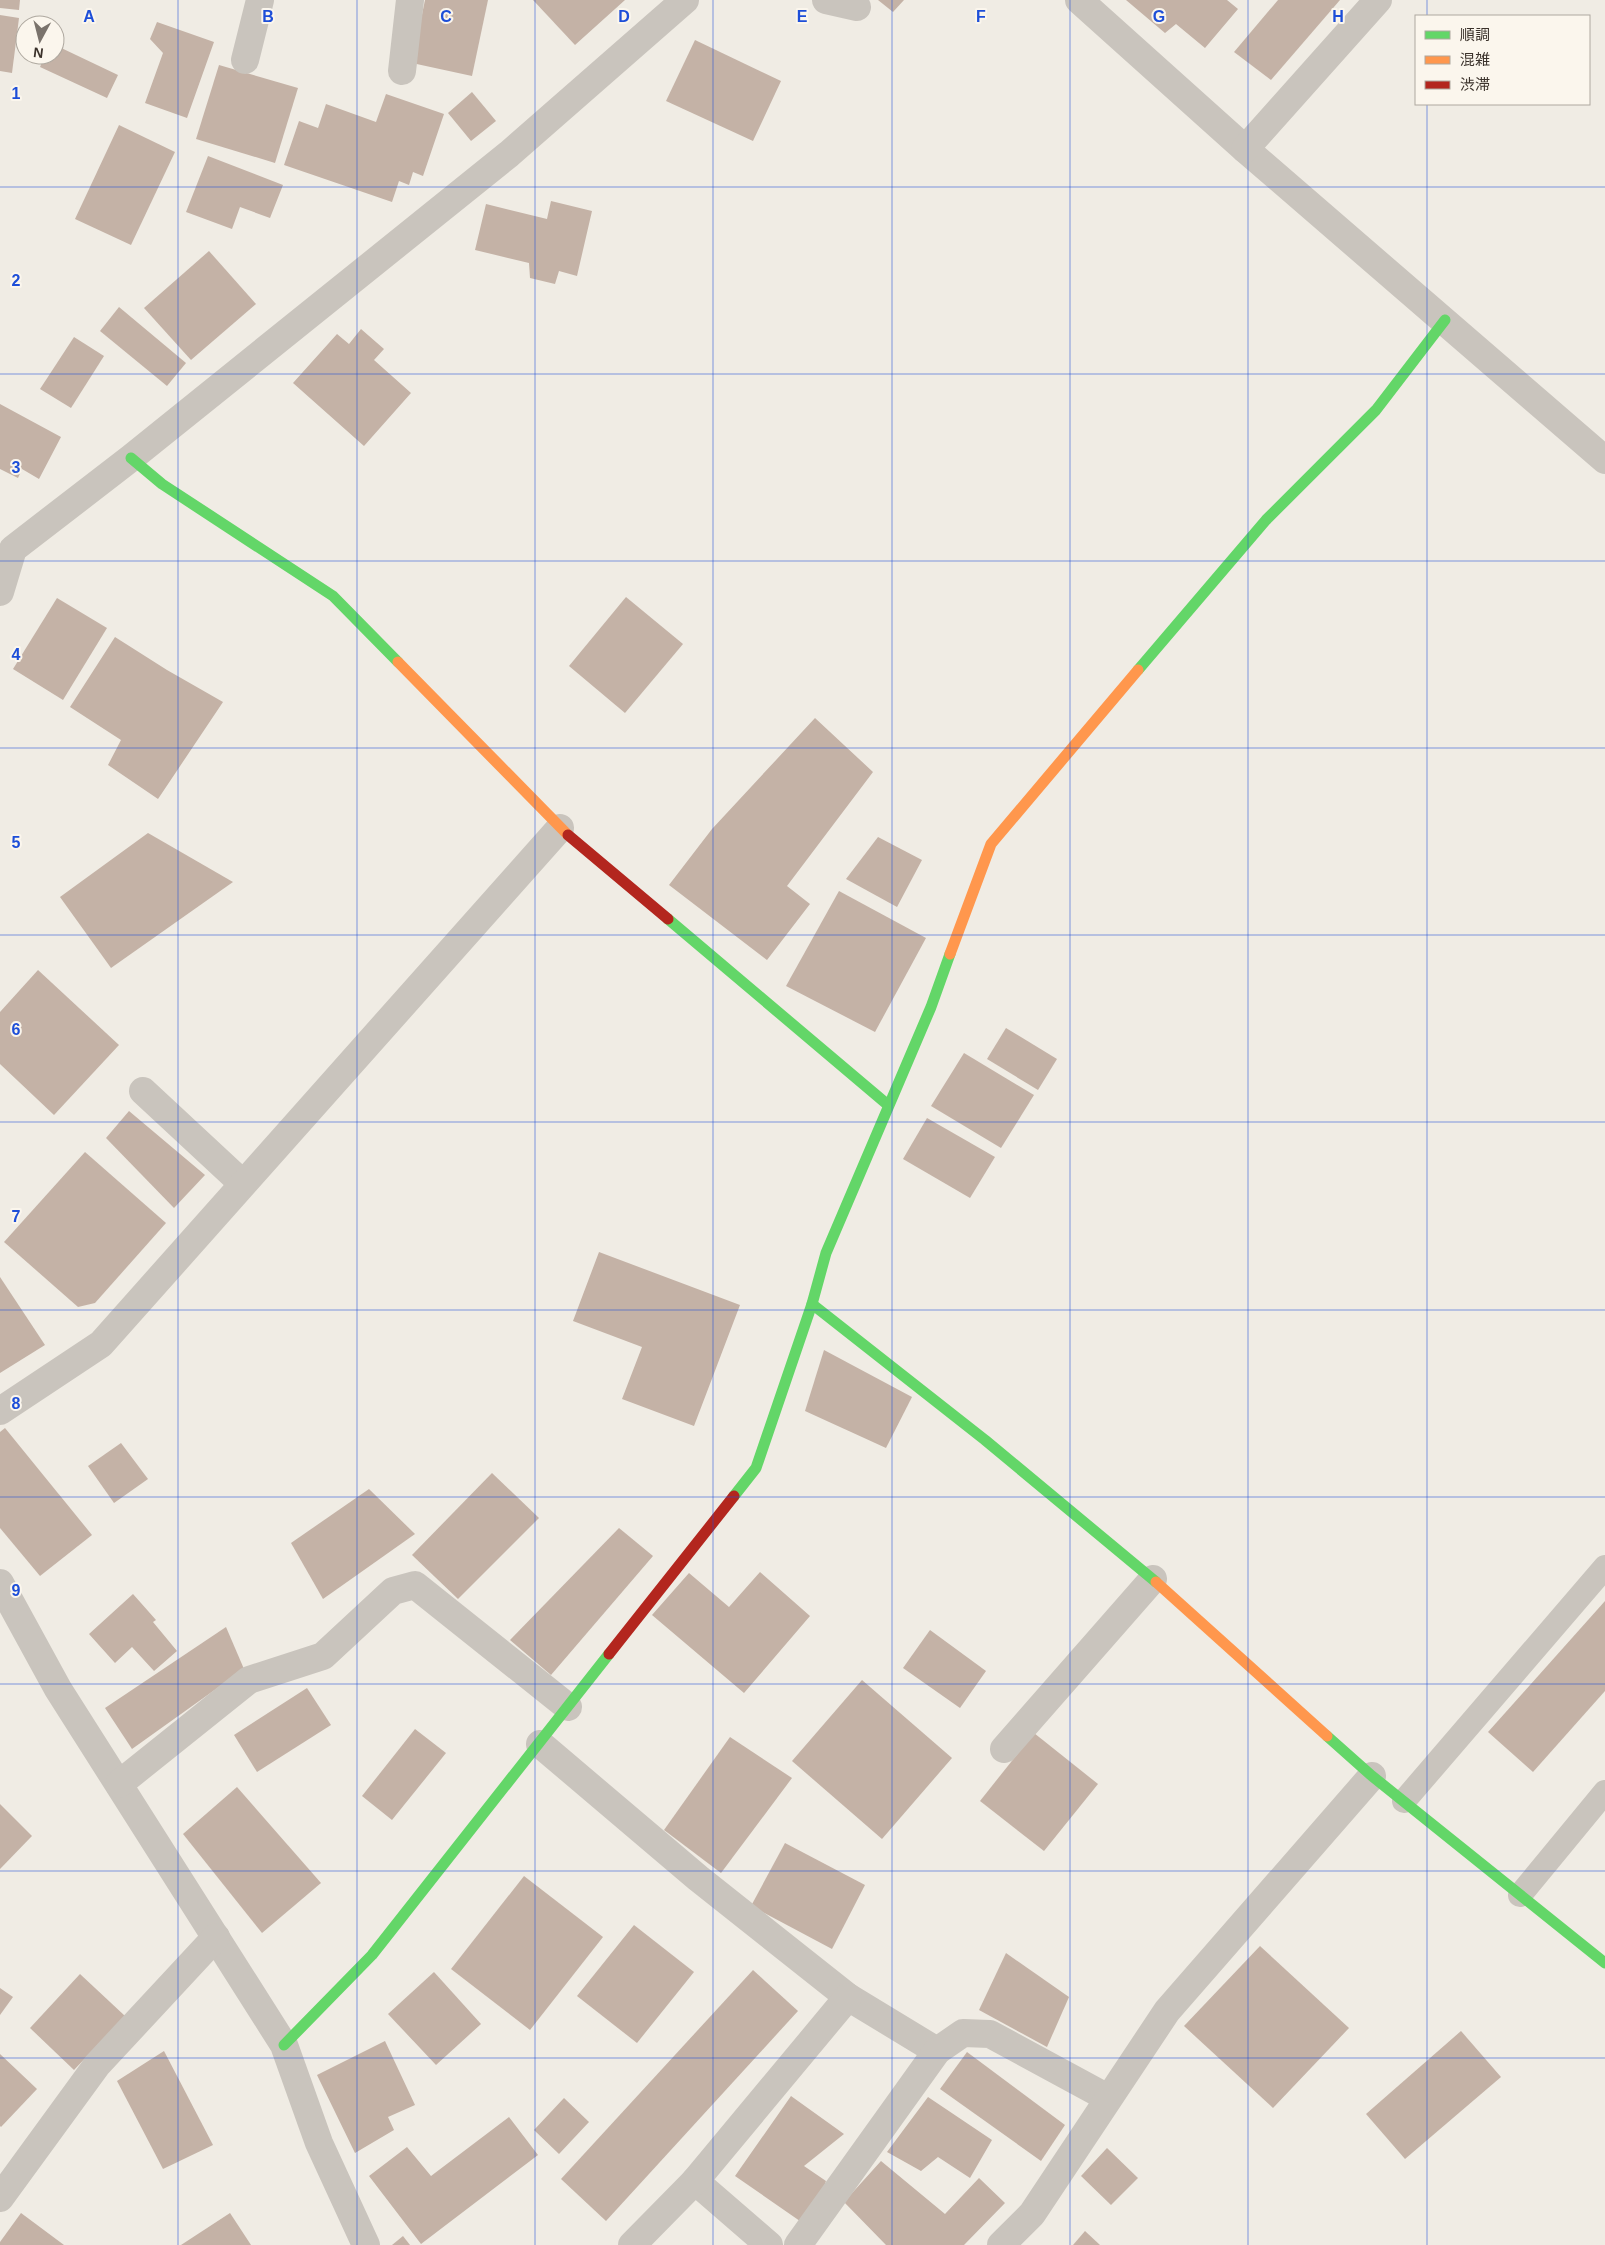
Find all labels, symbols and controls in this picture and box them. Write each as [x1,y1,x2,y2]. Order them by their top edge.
text: A [83,8,95,25]
text: B [262,8,274,25]
text: C [440,8,452,25]
text: D [618,8,630,25]
text: E [797,8,808,25]
text: F [976,8,986,25]
text: G [1153,8,1165,25]
text: H [1332,8,1344,25]
north arrow [15,15,65,65]
legend [1415,15,1590,105]
text: 順調 [1460,26,1490,43]
text: N [32,44,44,61]
text: 混雑 [1460,51,1490,68]
text: 渋滞 [1460,76,1490,93]
text: 1 [12,85,21,102]
text: 2 [12,272,21,289]
text: 3 [12,459,21,476]
text: 4 [12,646,21,663]
text: 5 [12,834,21,851]
text: 6 [12,1021,21,1038]
text: 7 [12,1208,21,1225]
text: 8 [12,1395,21,1412]
text: 9 [12,1582,21,1599]

